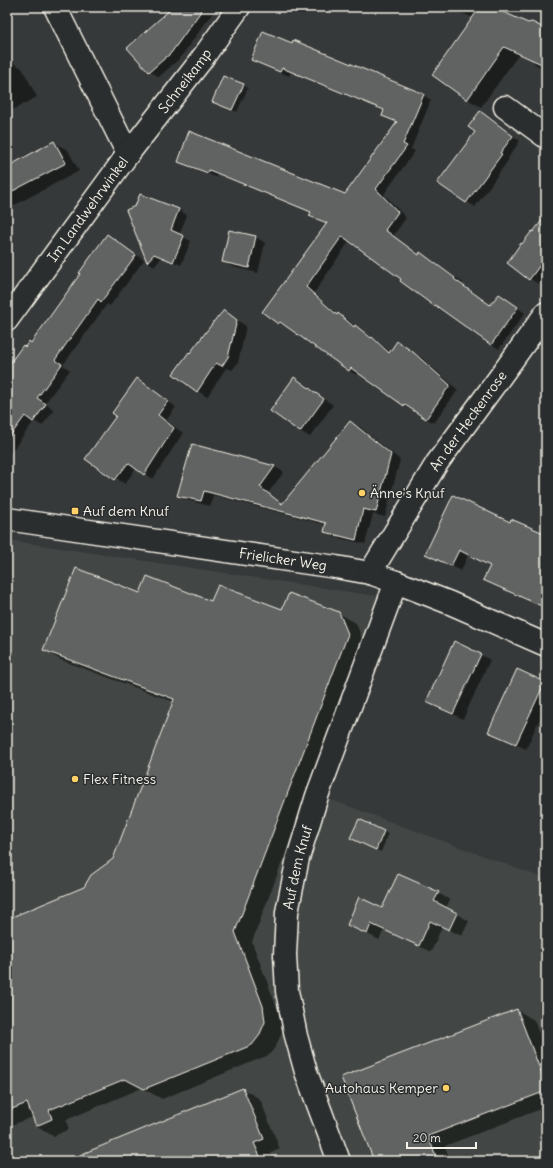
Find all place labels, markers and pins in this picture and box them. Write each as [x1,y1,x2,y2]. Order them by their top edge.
place label: Änne's Knuf [370,484,445,502]
marker: Änne's Knuf [357,488,367,498]
place label: Auf dem Knuf [83,502,169,520]
marker: Auf dem Knuf [70,506,80,516]
place label: Flex Fitness [83,770,156,788]
marker: Flex Fitness [70,774,80,784]
place label: Autohaus Kemper [325,1079,438,1097]
marker: Autohaus Kemper [441,1083,451,1093]

